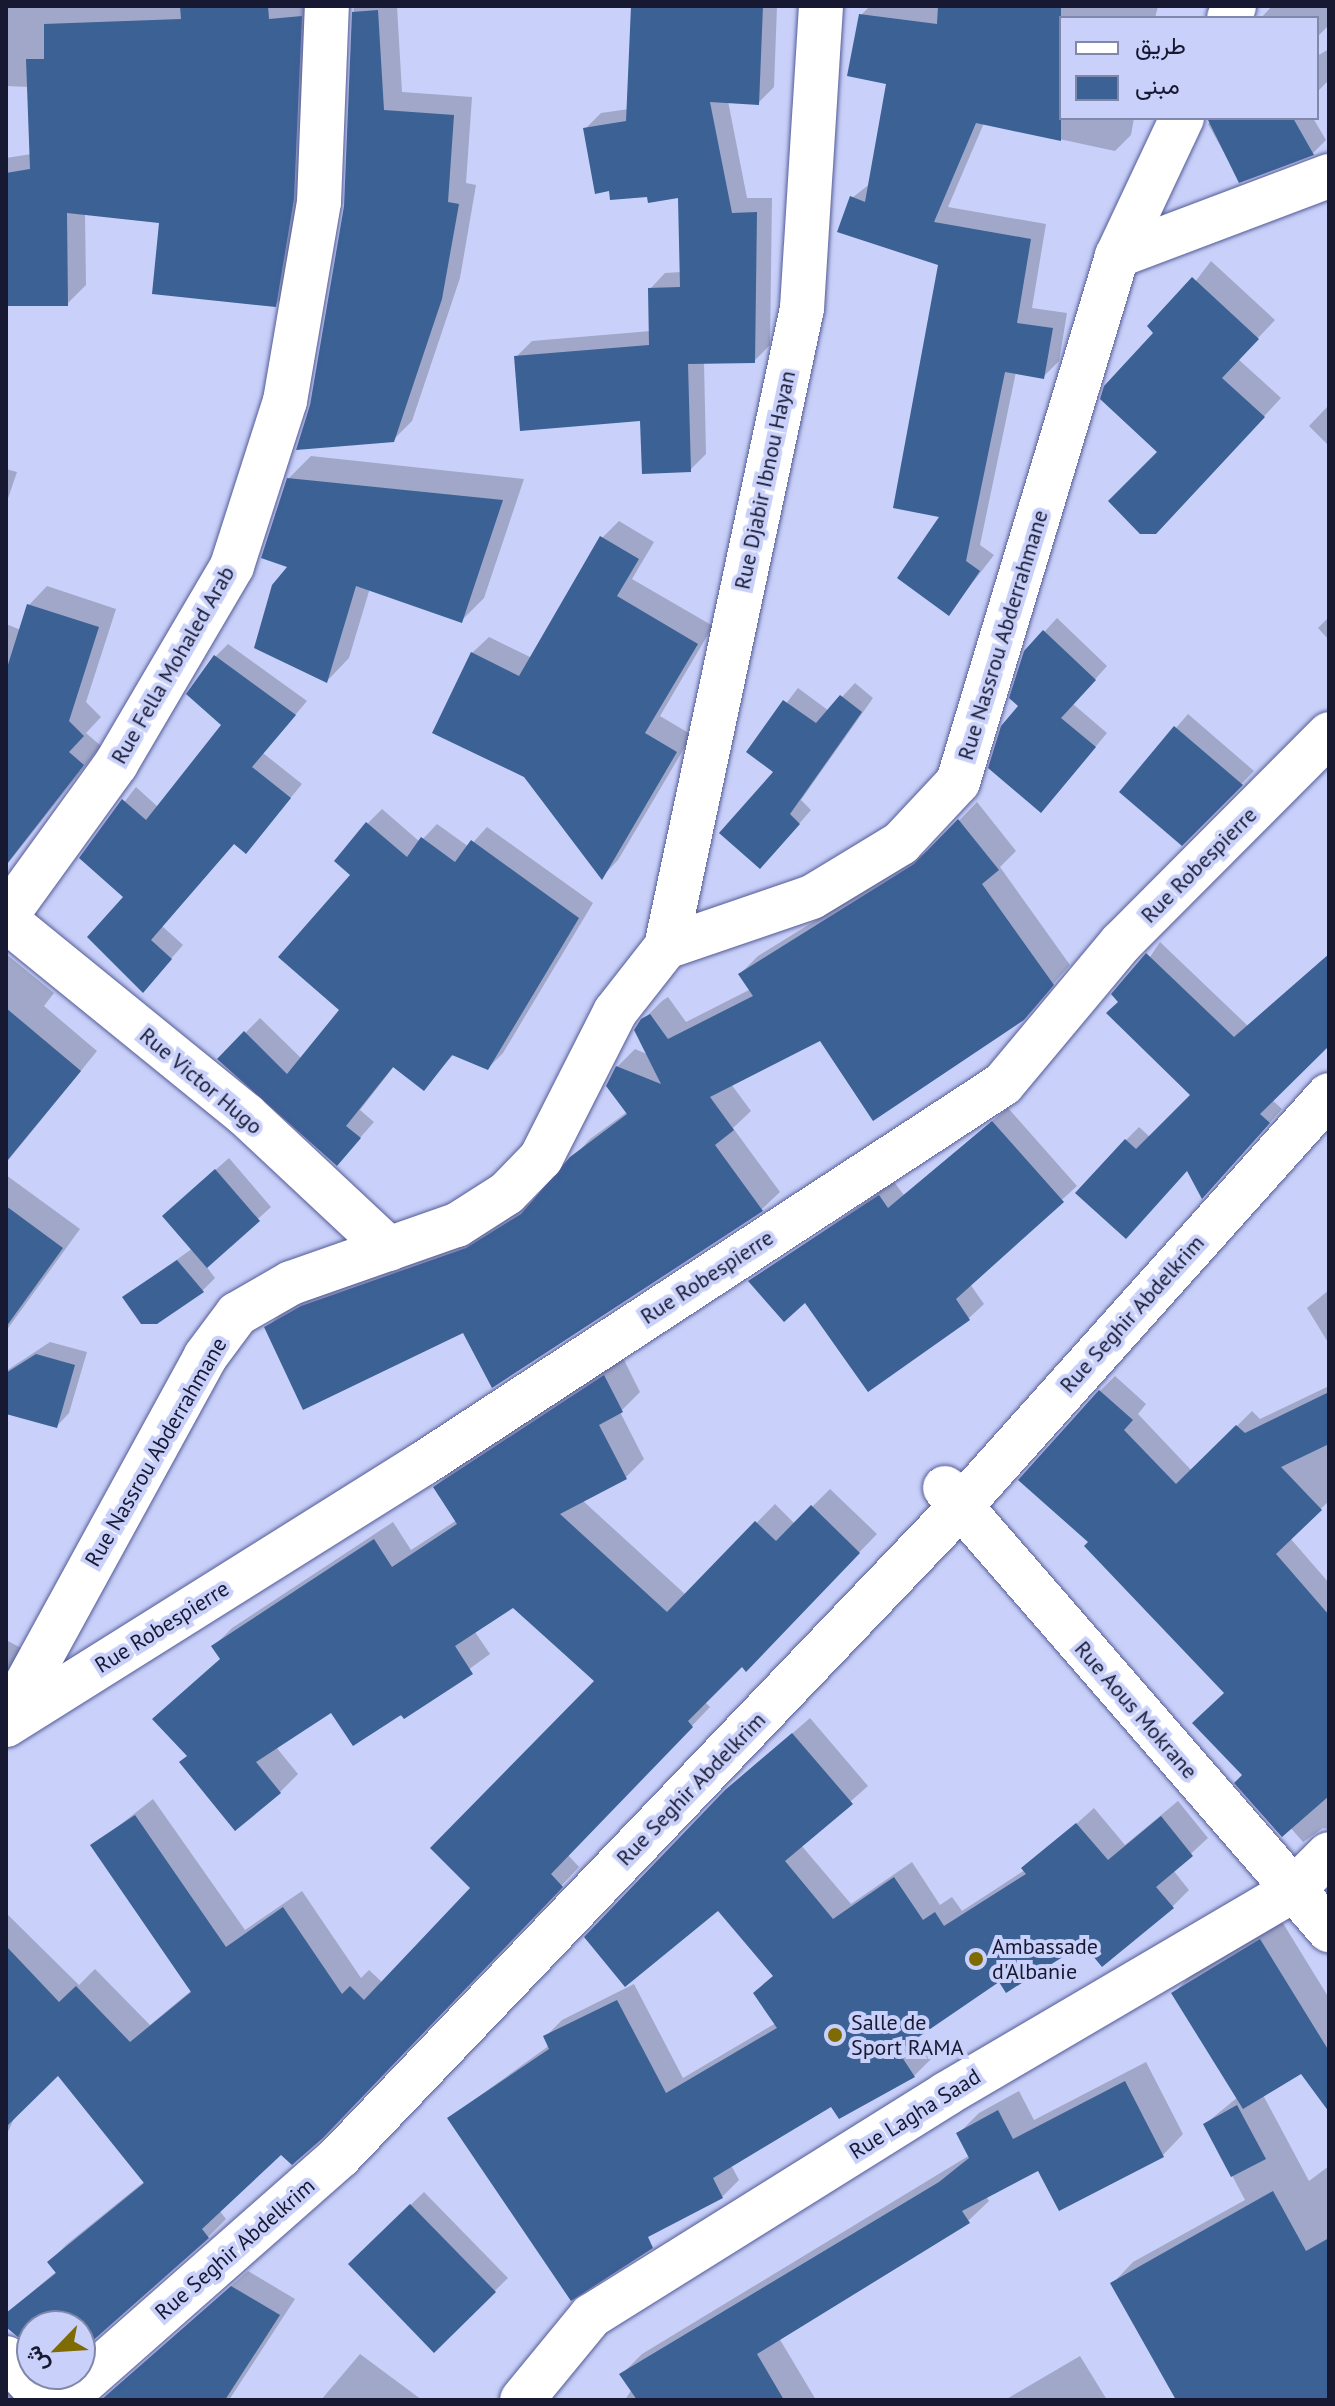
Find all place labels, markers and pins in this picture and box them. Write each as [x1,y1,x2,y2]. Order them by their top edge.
place label: Ambassade d'Albanie [992,1933,1098,1984]
marker: Ambassade d'Albanie [967,1950,985,1968]
place label: Salle de Sport RAMA [851,2009,964,2060]
marker: Salle de Sport RAMA [826,2026,844,2044]

